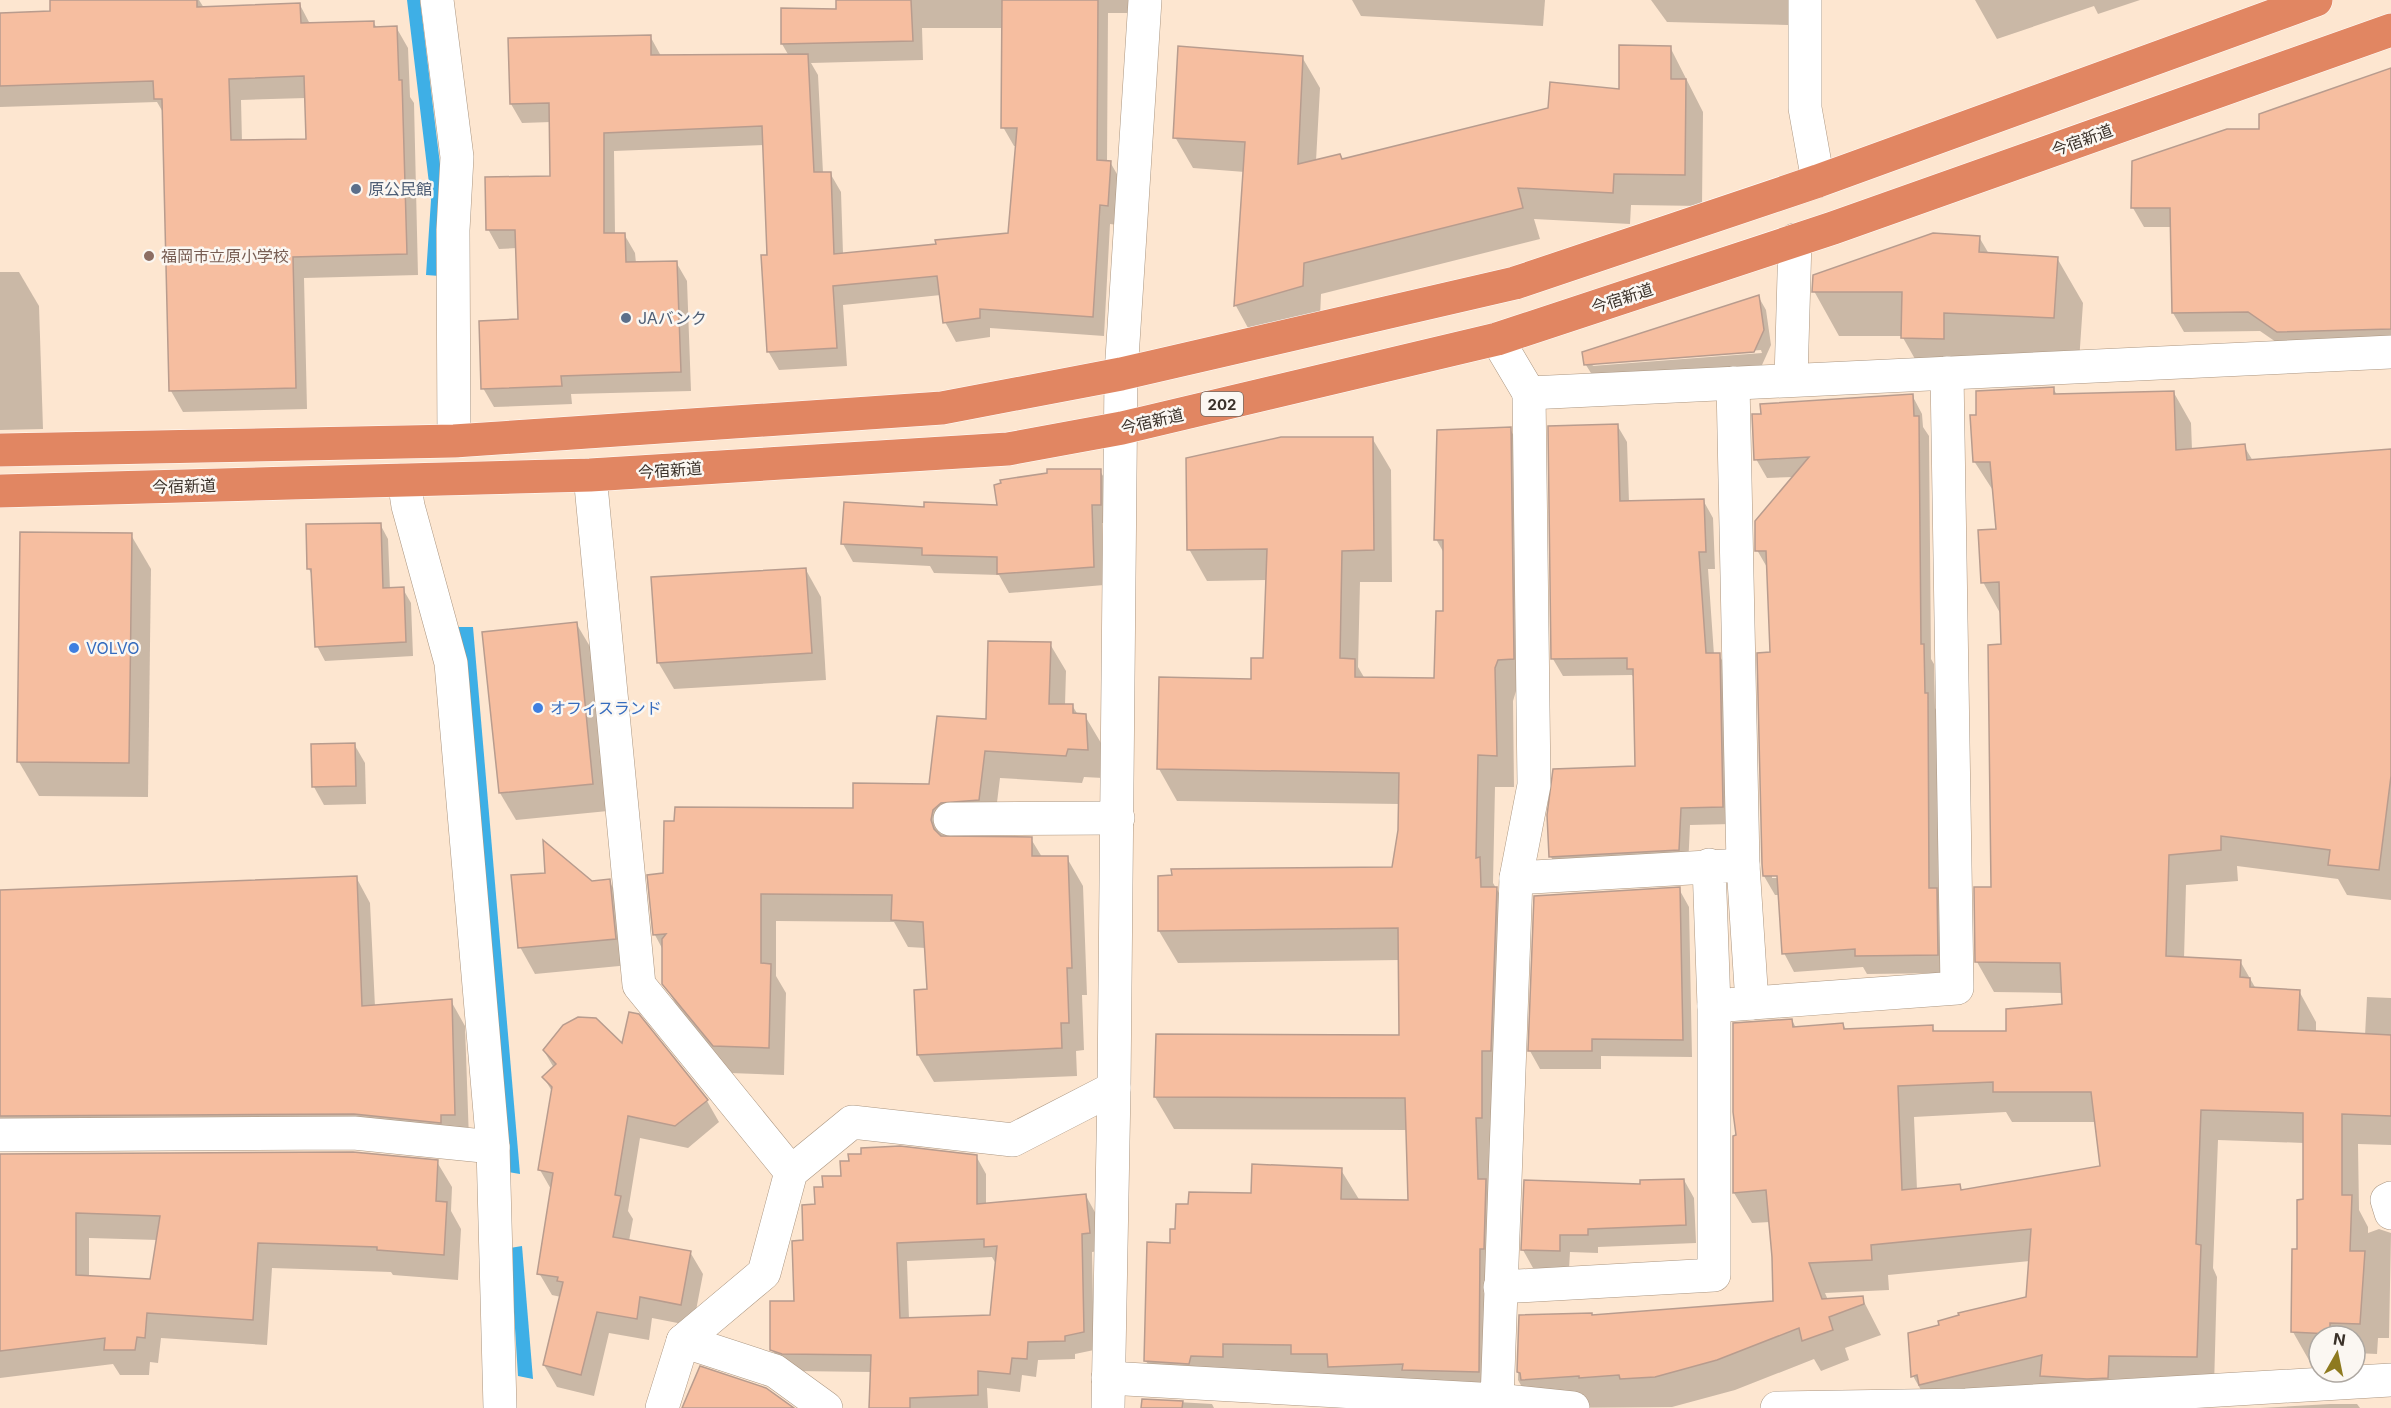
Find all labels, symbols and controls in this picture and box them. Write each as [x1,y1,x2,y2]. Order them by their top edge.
street label: 今宿新道 [2049,120,2115,160]
place label: 原公民館 [368,179,432,199]
marker: 原公民館 [349,182,363,196]
place label: 福岡市立原小学校 [161,246,289,266]
marker: 福岡市立原小学校 [142,249,156,263]
street label: 今宿新道 [1588,279,1656,317]
place label: JAバンク [638,308,707,328]
marker: JAバンク [619,311,633,325]
road number: 202 [1201,392,1243,416]
street label: 今宿新道 [1119,404,1185,438]
street label: 今宿新道 [637,458,703,482]
street label: 今宿新道 [152,475,216,497]
place label: VOLVO [86,638,139,658]
marker: VOLVO [67,641,81,655]
place label: オフィスランド [550,698,662,718]
marker: オフィスランド [531,701,545,715]
north arrow [2307,1324,2367,1384]
text: N [2332,1328,2347,1350]

